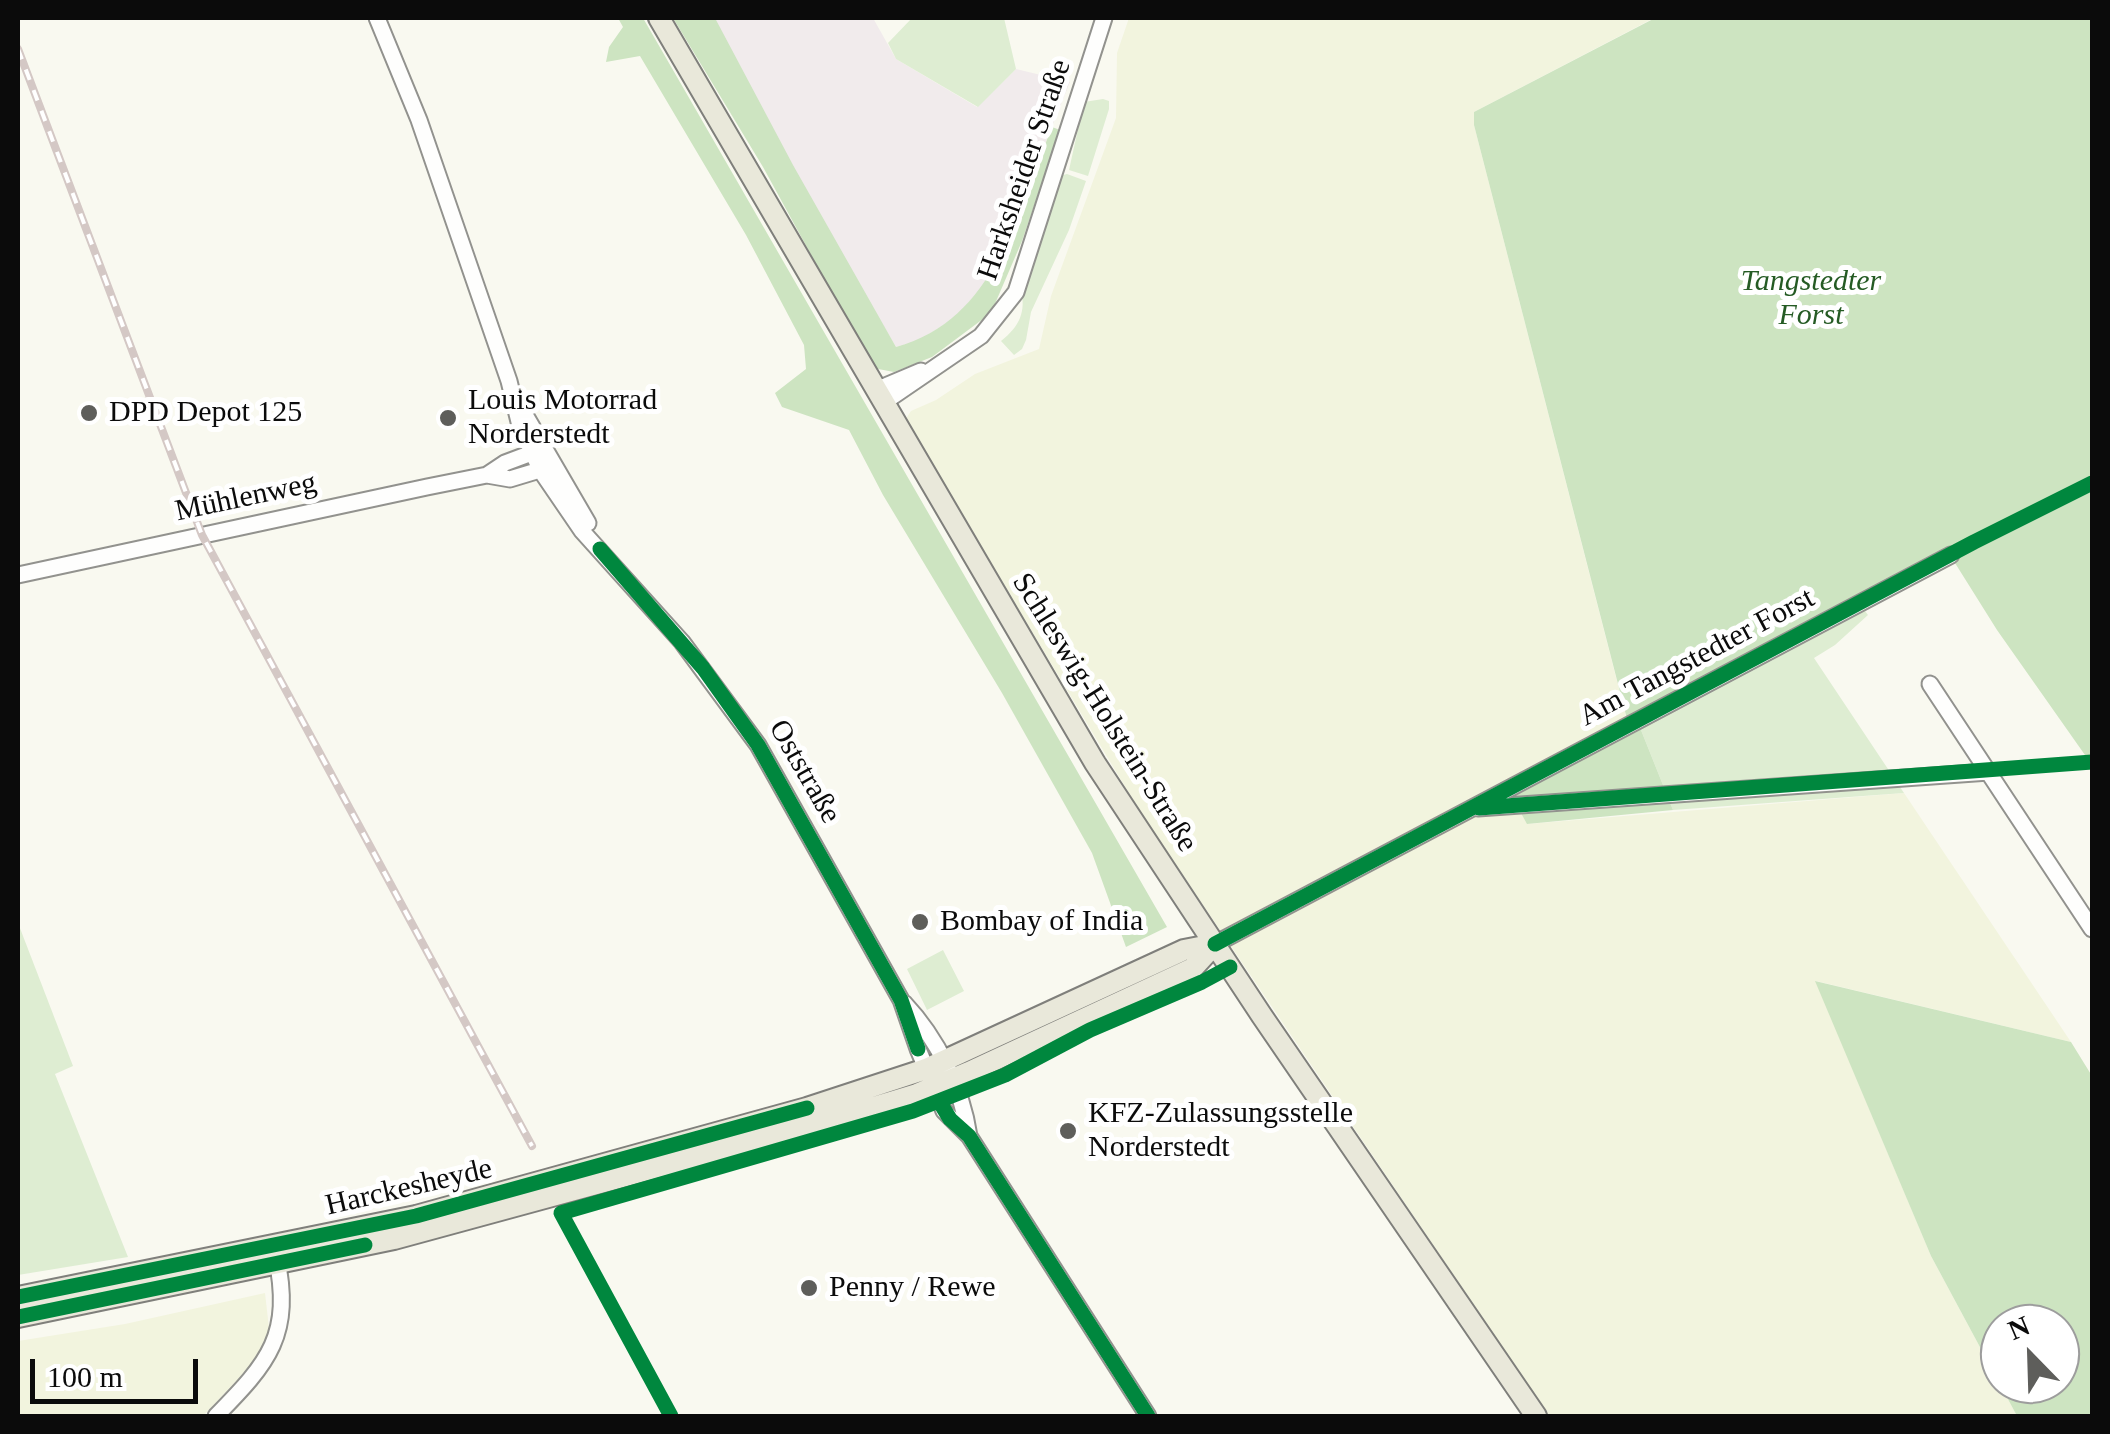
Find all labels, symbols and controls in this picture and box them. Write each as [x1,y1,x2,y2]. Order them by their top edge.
street label: Harksheider Straße [970,55,1080,285]
park label: Tangstedter Forst [1741,264,1881,334]
place label: Louis Motorrad Norderstedt [468,383,657,454]
place label: DPD Depot 125 [109,395,302,431]
marker: DPD Depot 125 [78,402,100,424]
marker: Louis Motorrad Norderstedt [437,407,459,429]
street label: Mühlenweg [172,465,320,531]
street label: Schleswig-Holstein-Straße [1004,567,1204,859]
street label: Am Tangstedter Forst [1573,581,1821,735]
street label: Oststraße [760,714,848,830]
place label: Bombay of India [940,904,1143,940]
marker: Bombay of India [909,911,931,933]
place label: KFZ-Zulassungsstelle Norderstedt [1088,1096,1353,1166]
marker: KFZ-Zulassungsstelle Norderstedt [1057,1120,1079,1142]
street label: Harckesheyde [322,1151,496,1225]
place label: Penny / Rewe [829,1270,996,1306]
marker: Penny / Rewe [798,1277,820,1299]
north arrow [1980,1304,2080,1404]
text: N [2003,1310,2034,1346]
scale bar [35,1339,202,1401]
text: 100 m [47,1360,123,1393]

